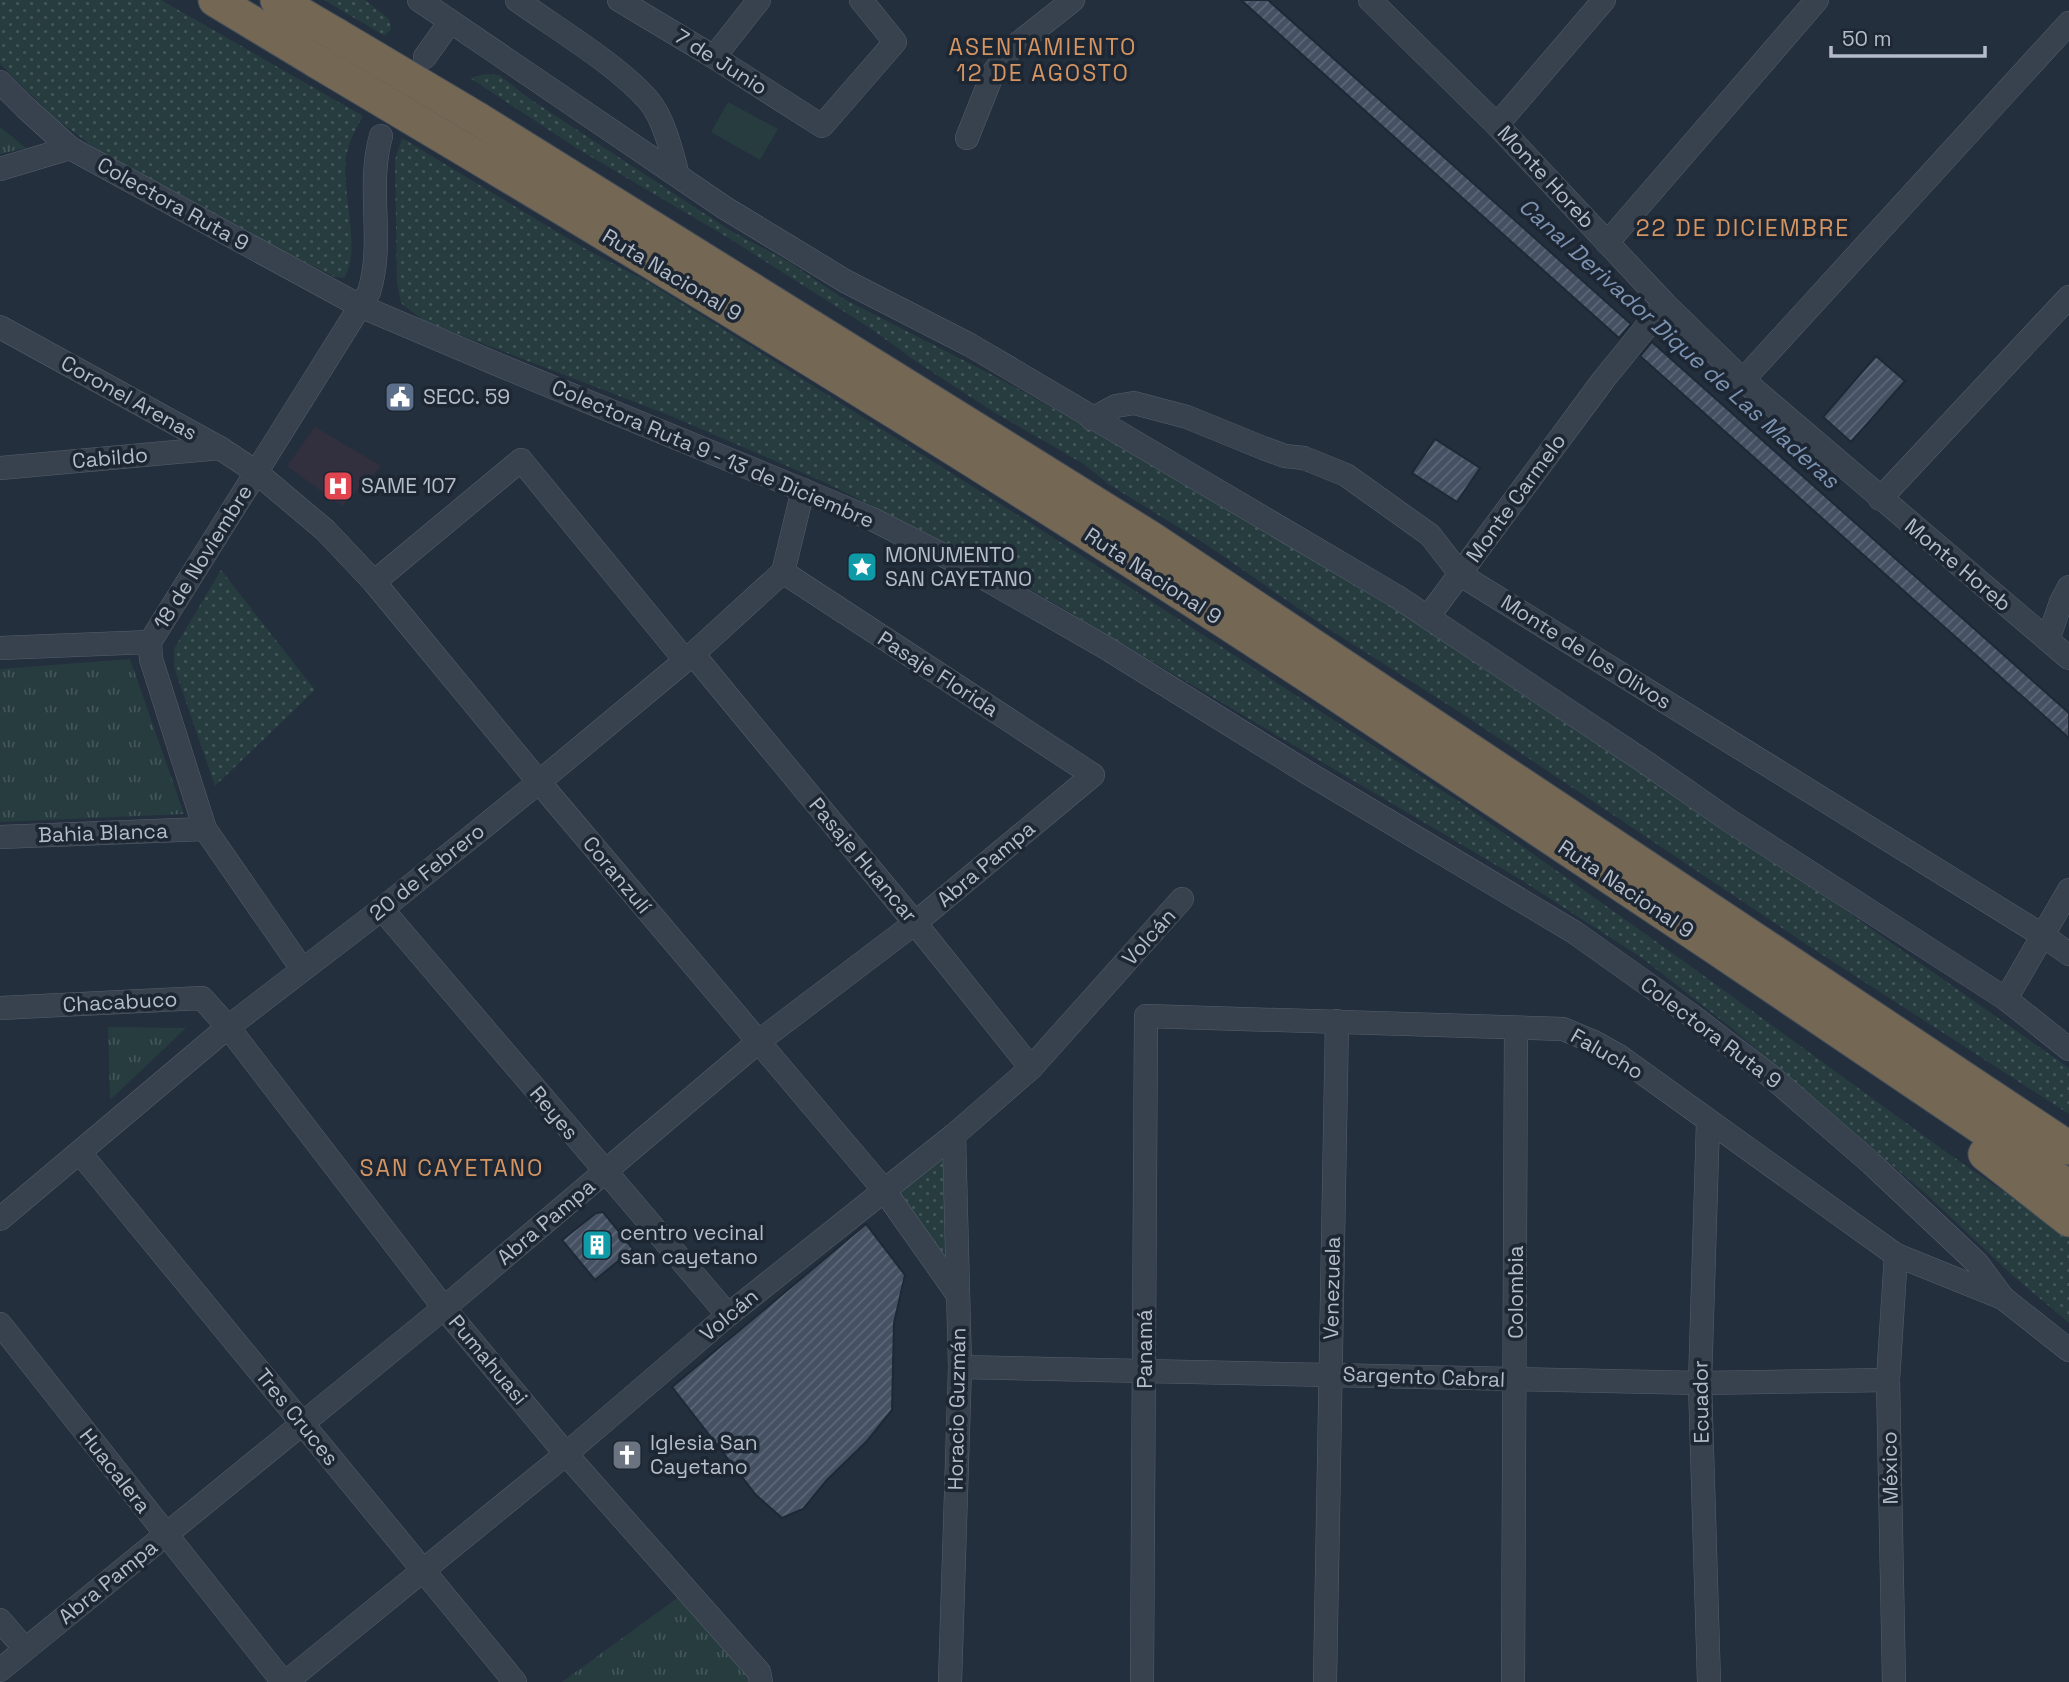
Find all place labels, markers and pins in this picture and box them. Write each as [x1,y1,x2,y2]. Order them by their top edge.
public building icon: SECC. 59 [383,380,417,414]
place label: SECC. 59 [423,383,510,410]
hospital icon: SAME 107 [321,469,355,503]
place label: SAME 107 [361,472,456,499]
place label: MONUMENTO SAN CAYETANO [885,541,1032,592]
place icon: MONUMENTO SAN CAYETANO [845,550,879,584]
place label: centro vecinal san cayetano [620,1219,764,1270]
building icon: centro vecinal san cayetano [580,1228,614,1262]
place label: Iglesia San Cayetano [650,1429,758,1480]
church icon: Iglesia San Cayetano [610,1438,644,1472]

